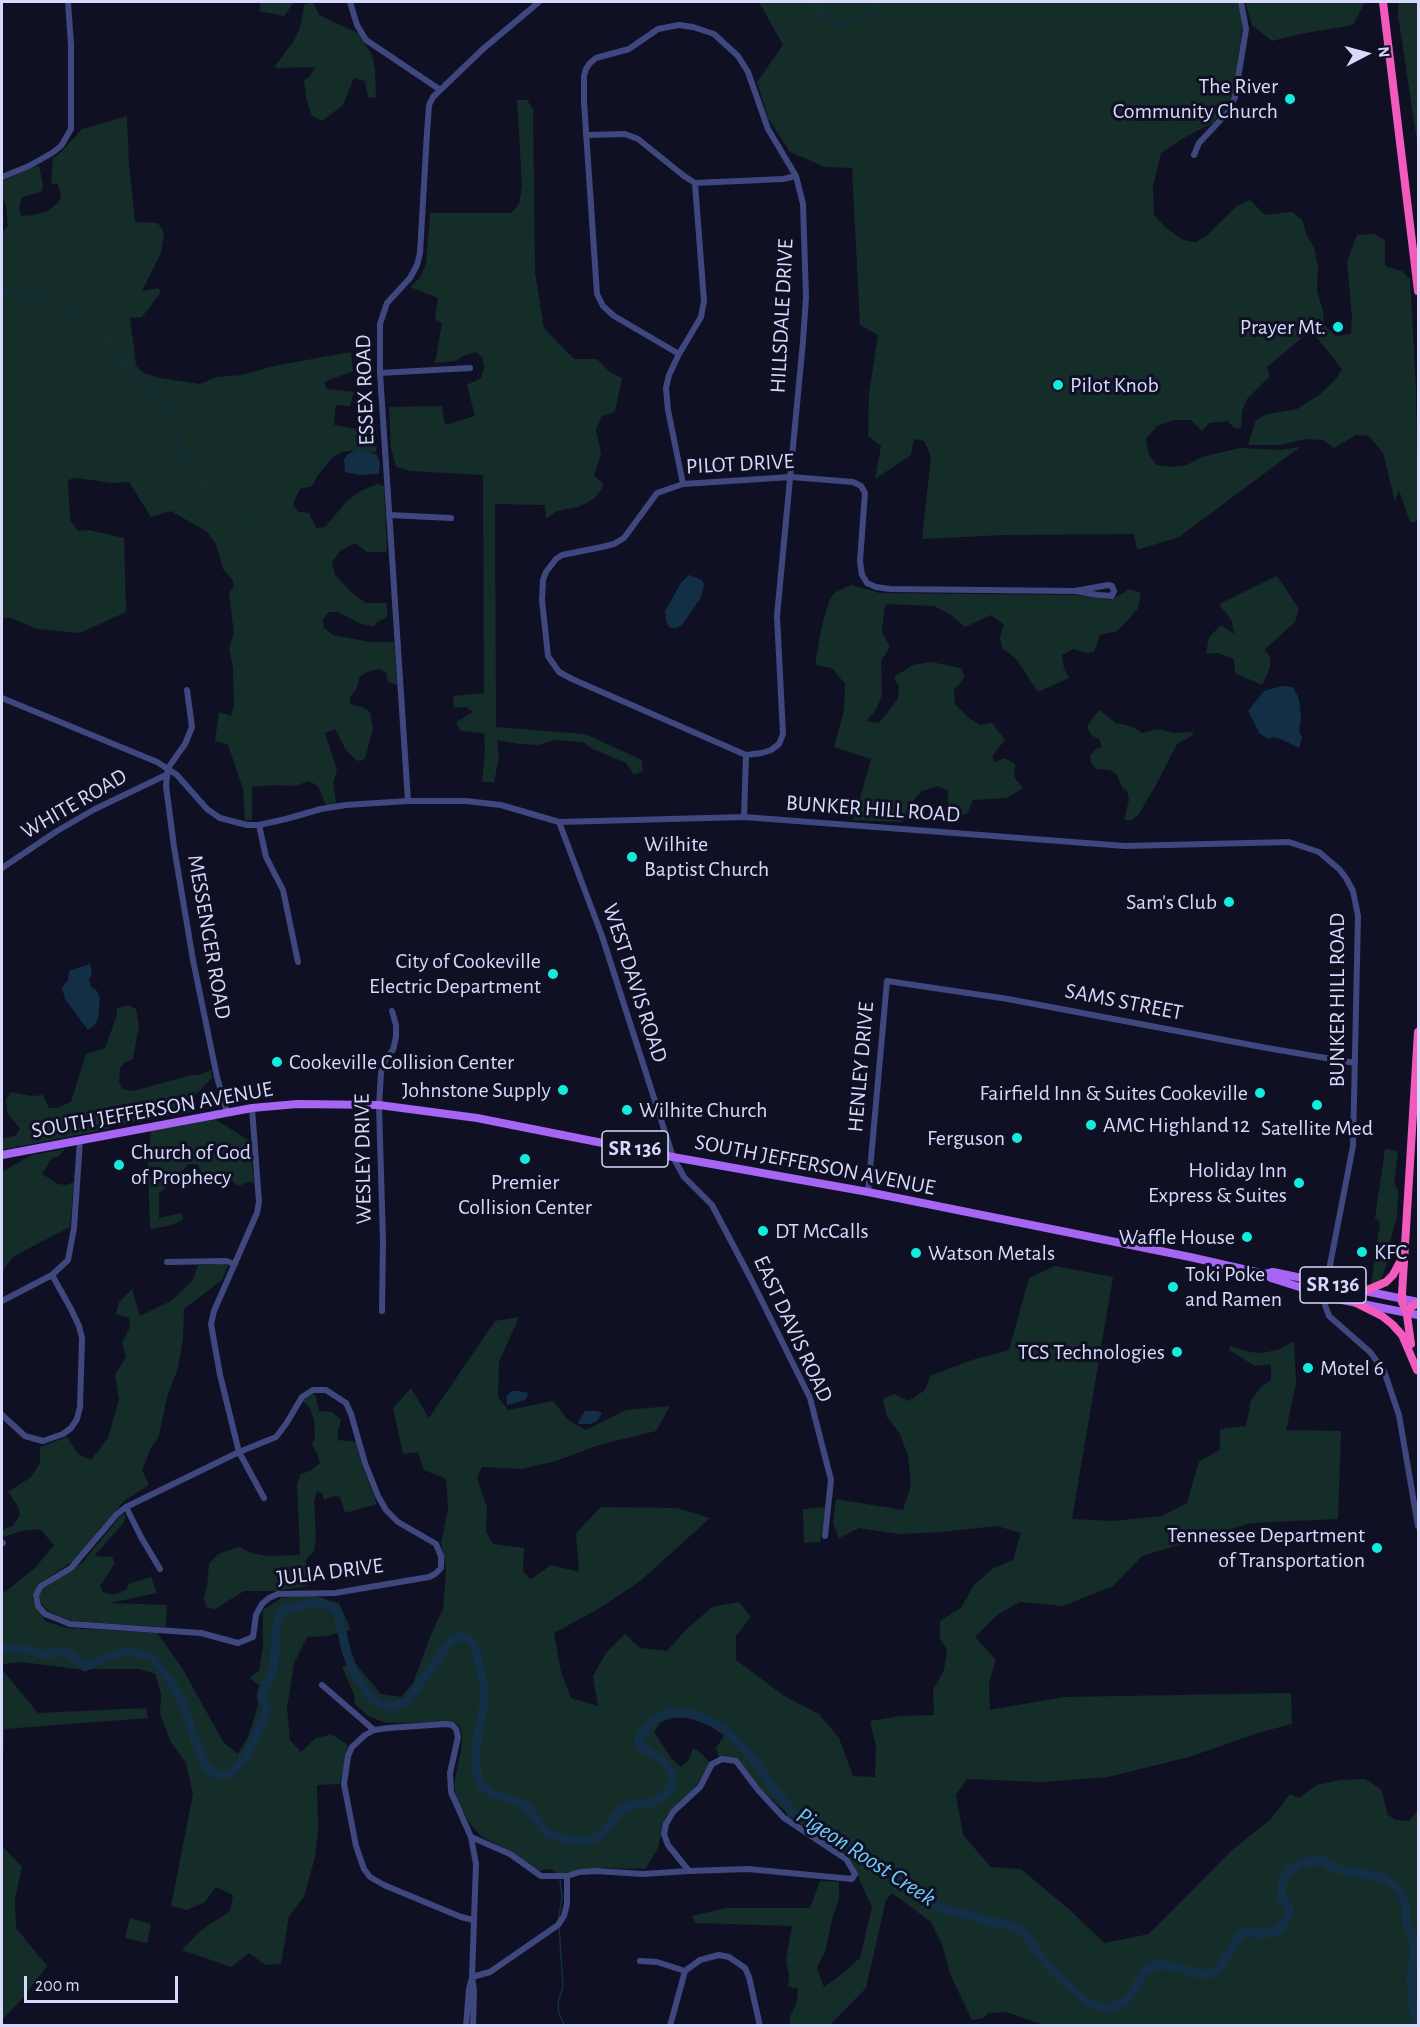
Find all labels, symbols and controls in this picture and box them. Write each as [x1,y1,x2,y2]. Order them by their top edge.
north arrow [1336,24,1396,84]
text: N [1375,46,1392,58]
place label: The River Community Church [1113,73,1278,124]
marker: The River Community Church [1283,92,1297,106]
street label: HILLSDALE DRIVE [765,238,799,394]
place label: Prayer Mt. [1240,314,1326,340]
marker: Prayer Mt. [1331,320,1345,334]
street label: ESSEX ROAD [350,334,380,446]
place label: Pilot Knob [1070,372,1159,398]
marker: Pilot Knob [1051,378,1065,392]
street label: PILOT DRIVE [685,448,795,480]
street label: WHITE ROAD [16,763,132,845]
street label: BUNKER HILL ROAD [785,790,961,828]
place label: Wilhite Baptist Church [644,831,769,882]
marker: Wilhite Baptist Church [625,850,639,864]
street label: MESSENGER ROAD [182,853,236,1021]
place label: Sam's Club [1126,889,1217,915]
marker: Sam's Club [1222,895,1236,909]
street label: WEST DAVIS ROAD [597,900,673,1066]
street label: BUNKER HILL ROAD [1324,913,1350,1087]
place label: City of Cookeville Electric Department [369,948,541,999]
marker: City of Cookeville Electric Department [546,967,560,981]
street label: SAMS STREET [1063,978,1185,1026]
street label: HENLEY DRIVE [842,1001,880,1133]
place label: Cookeville Collision Center [289,1049,514,1075]
marker: Cookeville Collision Center [270,1055,284,1069]
street label: SOUTH JEFFERSON AVENUE [29,1076,275,1144]
place label: Johnstone Supply [402,1077,551,1103]
place label: Fairfield Inn & Suites Cookeville [979,1080,1248,1106]
marker: Johnstone Supply [556,1083,570,1097]
marker: Fairfield Inn & Suites Cookeville [1253,1086,1267,1100]
street label: WESLEY DRIVE [349,1093,377,1225]
place label: Wilhite Church [639,1097,768,1123]
marker: Satellite Med [1310,1098,1324,1112]
marker: Wilhite Church [620,1103,634,1117]
place label: AMC Highland 12 [1103,1112,1250,1138]
place label: Satellite Med [1261,1115,1373,1141]
marker: AMC Highland 12 [1084,1118,1098,1132]
place label: Ferguson [927,1125,1005,1151]
street label: SOUTH JEFFERSON AVENUE [692,1129,938,1201]
road number: SR 136 [602,1131,668,1167]
marker: Ferguson [1010,1131,1024,1145]
place label: Church of God of Prophecy [131,1139,251,1190]
marker: Premier Collision Center [518,1152,532,1166]
place label: Holiday Inn Express & Suites [1148,1157,1287,1208]
marker: Church of God of Prophecy [112,1158,126,1172]
place label: Premier Collision Center [458,1169,592,1220]
marker: Holiday Inn Express & Suites [1292,1176,1306,1190]
place label: DT McCalls [775,1218,869,1244]
marker: DT McCalls [756,1224,770,1238]
place label: Waffle House [1119,1224,1235,1250]
marker: Waffle House [1240,1230,1254,1244]
place label: KFC [1374,1239,1407,1265]
place label: Watson Metals [928,1240,1055,1266]
marker: KFC [1355,1245,1369,1259]
marker: Watson Metals [909,1246,923,1260]
street label: EAST DAVIS ROAD [747,1251,839,1407]
place label: Toki Poke and Ramen [1185,1261,1282,1312]
road number: SR 136 [1300,1267,1366,1303]
marker: Toki Poke and Ramen [1166,1280,1180,1294]
place label: TCS Technologies [1018,1339,1165,1365]
marker: TCS Technologies [1170,1345,1184,1359]
place label: Motel 6 [1320,1355,1384,1381]
marker: Motel 6 [1301,1361,1315,1375]
place label: Tennessee Department of Transportation [1167,1522,1365,1574]
marker: Tennessee Department of Transportation [1370,1541,1384,1555]
street label: JULIA DRIVE [275,1552,385,1592]
water label: Pigeon Roost Creek [791,1801,941,1913]
scale bar [27,1964,182,2002]
text: 200 m [35,1977,80,1995]

